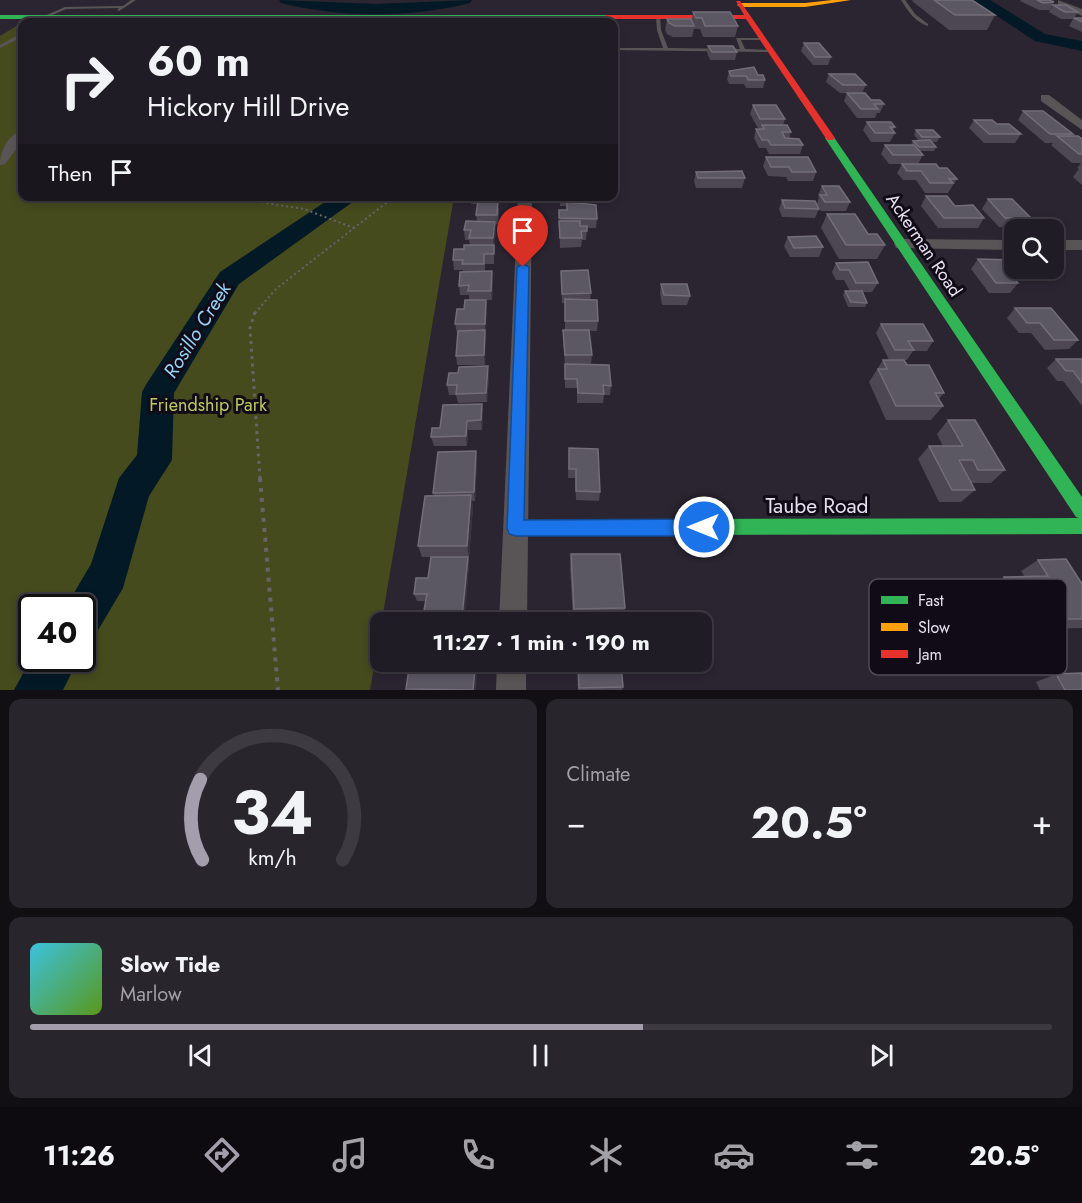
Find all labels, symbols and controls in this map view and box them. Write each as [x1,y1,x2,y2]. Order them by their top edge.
text: 60 m [147,31,250,92]
icon: right [48,42,126,120]
text: Hickory Hill Drive [147,87,349,126]
icon: arrive [105,156,138,189]
text: Then [48,157,93,189]
street label: Ackerman Road [880,188,968,302]
pin [497,205,548,267]
icon: arrive [506,214,539,247]
map controls [1004,219,1064,279]
button: search [1004,219,1064,279]
water label: Rosillo Creek [156,276,239,384]
park label: Friendship Park [149,392,267,418]
street label: Taube Road [765,491,869,521]
position arrow [672,495,736,559]
legend [869,579,1067,675]
text: Fast [918,589,944,612]
speed limit sign: 40 [18,594,96,672]
text: Slow [918,616,950,639]
text: 11:27 · 1 min · 190 m [432,626,650,658]
text: Jam [916,643,942,666]
text: Climate [567,760,630,789]
text: 34 [232,767,314,857]
text: 20.5° [751,790,867,855]
text: − [567,799,586,846]
text: + [1032,799,1052,846]
text: km/h [249,843,297,874]
text: Slow Tide [120,948,220,980]
text: Marlow [120,980,182,1009]
icon: previous [184,1039,217,1072]
icon: pause [524,1039,557,1072]
icon: next [865,1039,898,1072]
icon: directions [201,1134,243,1176]
icon: music [329,1134,371,1176]
icon: phone [457,1134,499,1176]
icon: climate [585,1134,627,1176]
icon: car [713,1134,755,1176]
icon: filters [841,1134,883,1176]
text: 11:26 [43,1136,115,1175]
text: 20.5° [969,1136,1039,1175]

